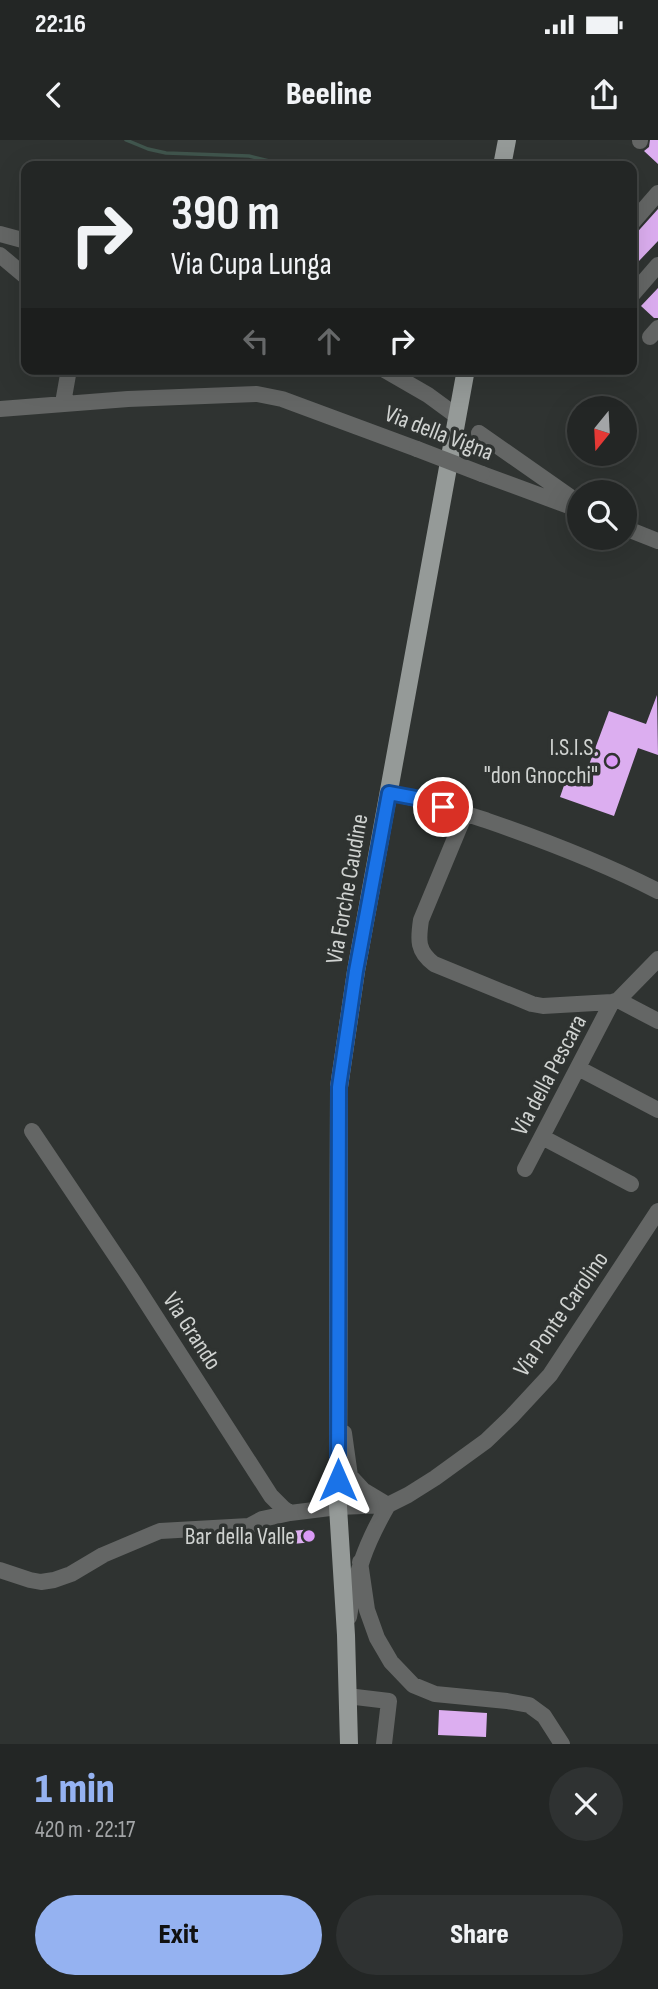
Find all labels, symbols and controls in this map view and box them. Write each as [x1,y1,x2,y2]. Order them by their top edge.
text: 22:16 [35,9,86,40]
text: Beeline [286,75,372,114]
icon: back [35,76,73,114]
icon: share [585,76,623,114]
text: 390 m [171,185,280,244]
icon: right [56,189,147,280]
text: Via Cupa Lunga [171,245,332,284]
icon: left [237,322,275,360]
icon: ahead [310,322,348,360]
icon: right [383,322,421,360]
north arrow [567,396,637,466]
map controls [567,396,637,550]
street label: Via della Vigna [380,399,498,467]
button: search [567,480,637,550]
place label: I.S.I.S. "don Gnocchi" [484,733,598,790]
marker: I.S.I.S. "don Gnocchi" [604,753,620,769]
pin [413,777,473,837]
icon: arrive [424,788,462,826]
street label: Via Forche Caudine [320,812,374,966]
street label: Via della Pescara [505,1010,593,1140]
street label: Via Ponte Carolino [507,1246,615,1382]
street label: Via Grando [156,1287,228,1375]
position arrow [301,1443,375,1517]
place label: Bar della Valle [185,1522,295,1551]
marker: Bar della Valle [301,1528,317,1544]
text: 1 min [35,1764,115,1815]
button: close [549,1767,623,1841]
text: 420 m · 22:17 [35,1816,135,1844]
button: Exit [35,1895,322,1975]
button: Share [336,1895,623,1975]

